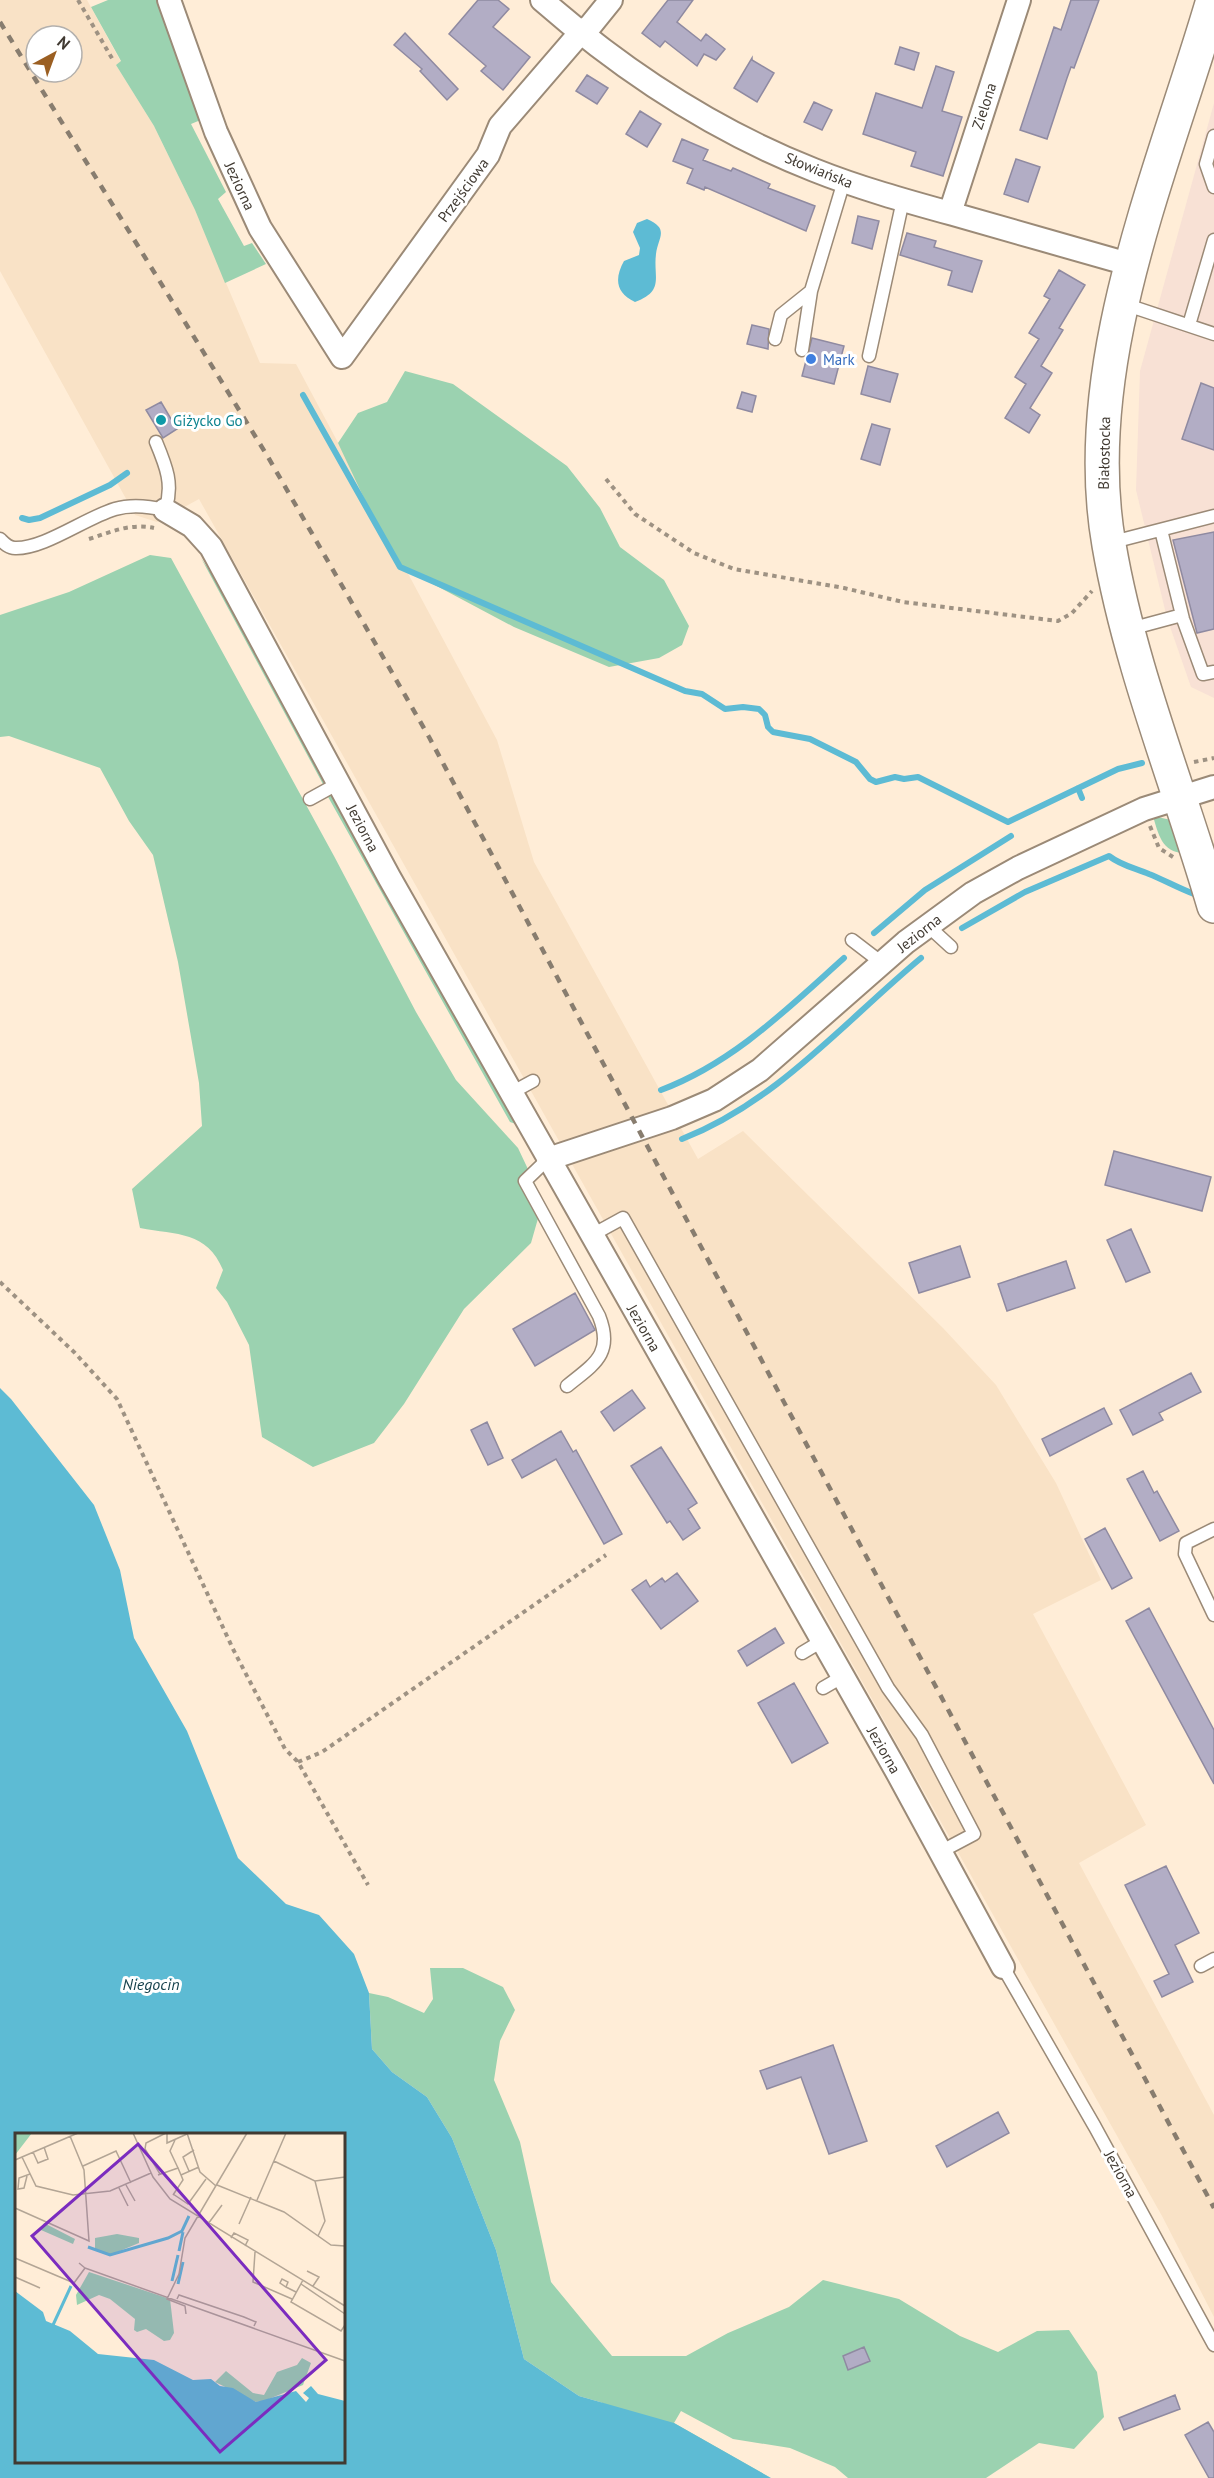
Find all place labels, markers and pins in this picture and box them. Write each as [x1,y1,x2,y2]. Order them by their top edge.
place label: Mark [823,350,855,369]
marker: Mark [804,352,818,366]
place label: Giżycko Go [173,411,243,430]
marker: Giżycko Go [154,413,168,427]

